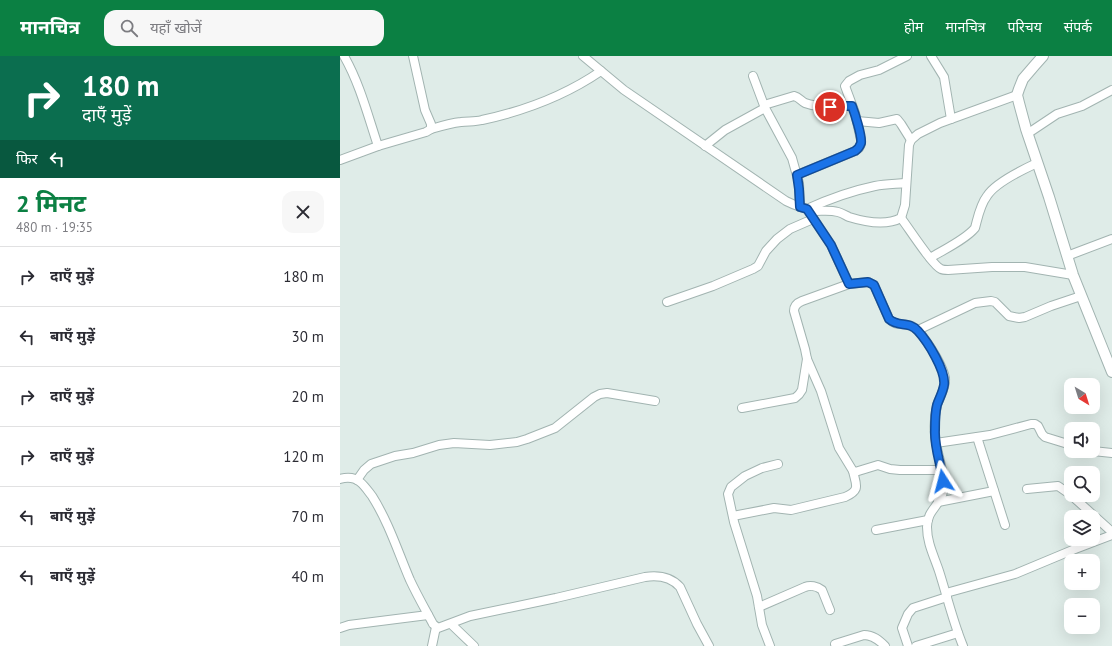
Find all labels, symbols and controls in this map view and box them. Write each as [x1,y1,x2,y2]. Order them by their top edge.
search box [104,10,384,46]
text: मानचित्र [20,15,80,39]
icon: search [118,17,140,39]
text: यहाँ खोजें [150,18,202,37]
text: होम [904,18,923,36]
text: मानचित्र [945,18,986,36]
text: परिचय [1008,18,1042,36]
text: संपर्क [1064,18,1092,36]
text: 180 m [82,67,159,104]
icon: right [16,72,68,124]
pin [813,90,847,124]
icon: arrive [819,96,841,118]
text: दाएँ मुड़ें [82,103,131,126]
icon: left [46,148,68,170]
text: फिर [16,149,38,168]
text: 2 मिनट [16,188,86,219]
button: close [282,191,324,233]
text: 480 m · 19:35 [16,219,93,236]
icon: right [16,266,38,288]
text: दाएँ मुड़ें [50,266,94,285]
text: 180 m [283,267,324,286]
icon: left [16,326,38,348]
text: बाएँ मुड़ें [50,326,95,345]
text: 30 m [291,327,324,346]
north arrow [1064,378,1100,414]
map controls [1064,378,1100,634]
icon: right [16,386,38,408]
text: दाएँ मुड़ें [50,386,94,405]
text: 20 m [291,387,324,406]
button: sound [1064,422,1100,458]
icon: right [16,446,38,468]
text: दाएँ मुड़ें [50,446,94,465]
text: 120 m [283,447,324,466]
position arrow [922,460,964,502]
button: search [1064,466,1100,502]
icon: left [16,506,38,528]
text: बाएँ मुड़ें [50,506,95,525]
text: 70 m [291,507,324,526]
button: layers [1064,510,1100,546]
button: + [1064,554,1100,590]
icon: left [16,566,38,588]
text: बाएँ मुड़ें [50,566,95,585]
text: 40 m [291,567,324,586]
button: − [1064,598,1100,634]

